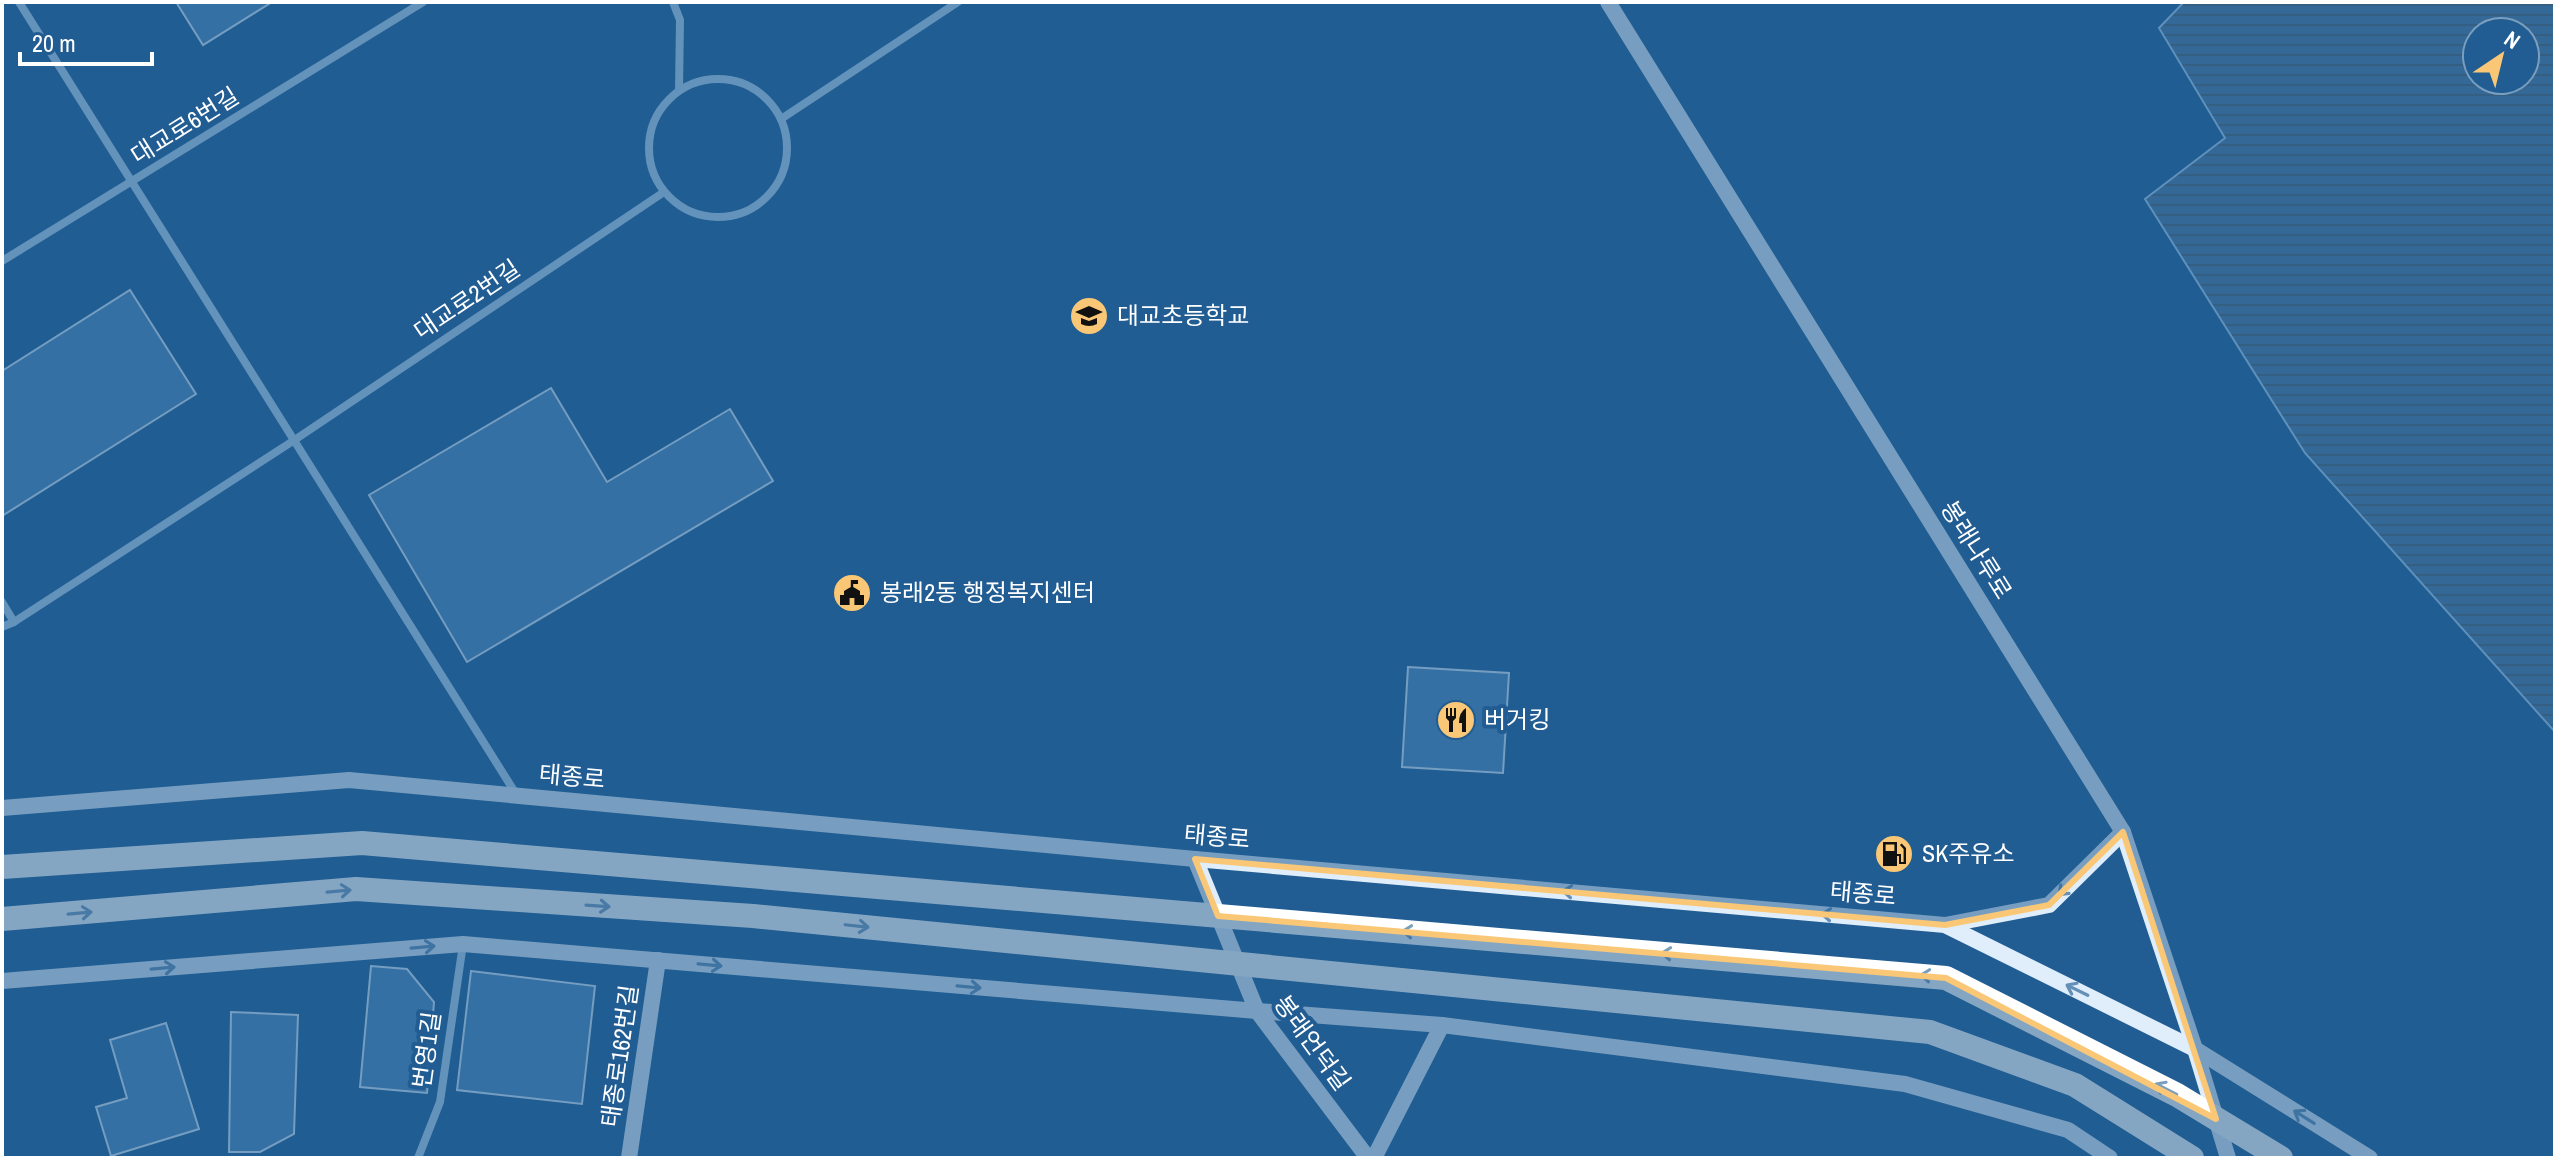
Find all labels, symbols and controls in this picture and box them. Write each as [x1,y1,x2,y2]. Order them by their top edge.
scale bar [20,16,152,66]
north arrow [2461,16,2541,96]
text: N [2499,24,2526,56]
text: 20 m [32,27,76,59]
street label: 대교로6번길 [125,79,244,171]
street label: 대교로2번길 [407,252,526,346]
school or university icon: 대교초등학교 [1068,295,1110,337]
place label: 대교초등학교 [1117,299,1249,331]
street label: 봉래나루로 [1934,494,2020,605]
public building icon: 봉래2동 행정복지센터 [831,572,873,614]
place label: 봉래2동 행정복지센터 [880,576,1095,608]
restaurant icon: 버거킹 [1435,699,1477,741]
place label: 버거킹 [1484,703,1550,735]
street label: 태종로 [538,757,606,795]
street label: 태종로 [1183,817,1251,855]
fuel station icon: SK주유소 [1873,833,1915,875]
place label: SK주유소 [1922,837,2015,869]
street label: 태종로 [1829,874,1897,912]
one-way arrow [2057,877,2077,896]
one-way arrow [325,883,352,898]
one-way arrow [1561,885,1588,900]
one-way arrow [584,898,611,913]
one-way arrow [66,905,93,920]
one-way arrow [1820,908,1846,923]
one-way arrow [843,919,870,934]
one-way arrow [1401,925,1428,940]
one-way arrow [409,939,436,954]
one-way arrow [1660,947,1687,962]
one-way arrow [696,957,723,972]
one-way arrow [150,960,176,975]
one-way arrow [1920,969,1946,984]
one-way arrow [955,980,982,995]
one-way arrow [2065,982,2089,998]
street label: 태종로162번길 [593,983,645,1129]
street label: 봉래언덕길 [1267,988,1358,1096]
street label: 번영1길 [405,1009,447,1090]
one-way arrow [2154,1081,2178,1096]
one-way arrow [2293,1108,2316,1124]

